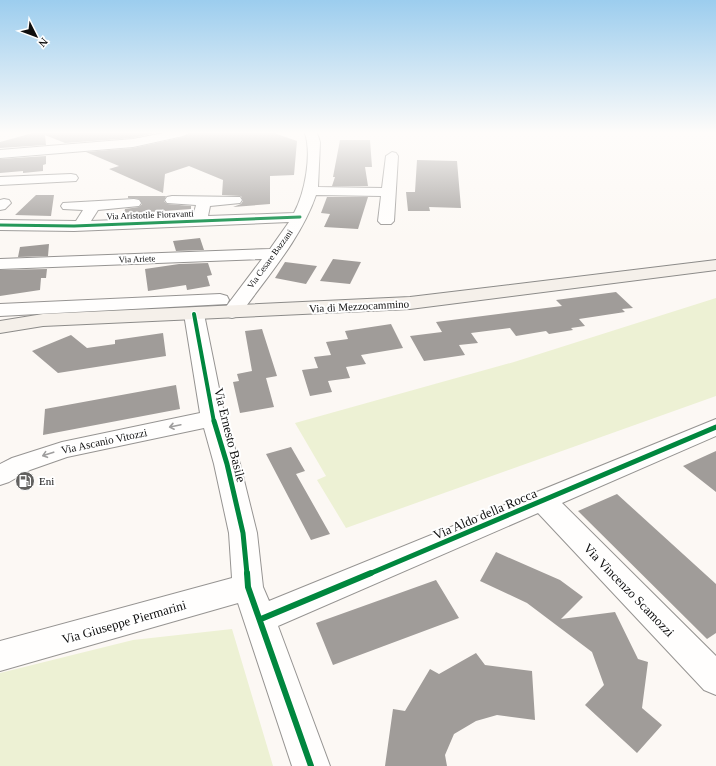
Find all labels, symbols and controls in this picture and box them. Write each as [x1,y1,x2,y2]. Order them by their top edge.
north arrow [16,16,56,56]
text: N [36,36,51,50]
street label: Via Aristotile Fioravanti [106,208,194,222]
street label: Via Cesare Bazzani [245,227,295,290]
street label: Via Ariete [118,253,156,265]
street label: Via di Mezzocammino [309,297,410,315]
street label: Via Ernesto Basile [211,386,249,484]
one-way arrow [168,423,181,431]
street label: Via Ascanio Vitozzi [60,426,148,456]
one-way arrow [41,451,54,458]
fuel station icon: Eni [14,470,36,492]
place label: Eni [39,475,54,487]
street label: Via Aldo della Rocca [431,485,539,543]
street label: Via Vincenzo Scamozzi [581,540,678,640]
street label: Via Giuseppe Piermarini [60,597,188,647]

